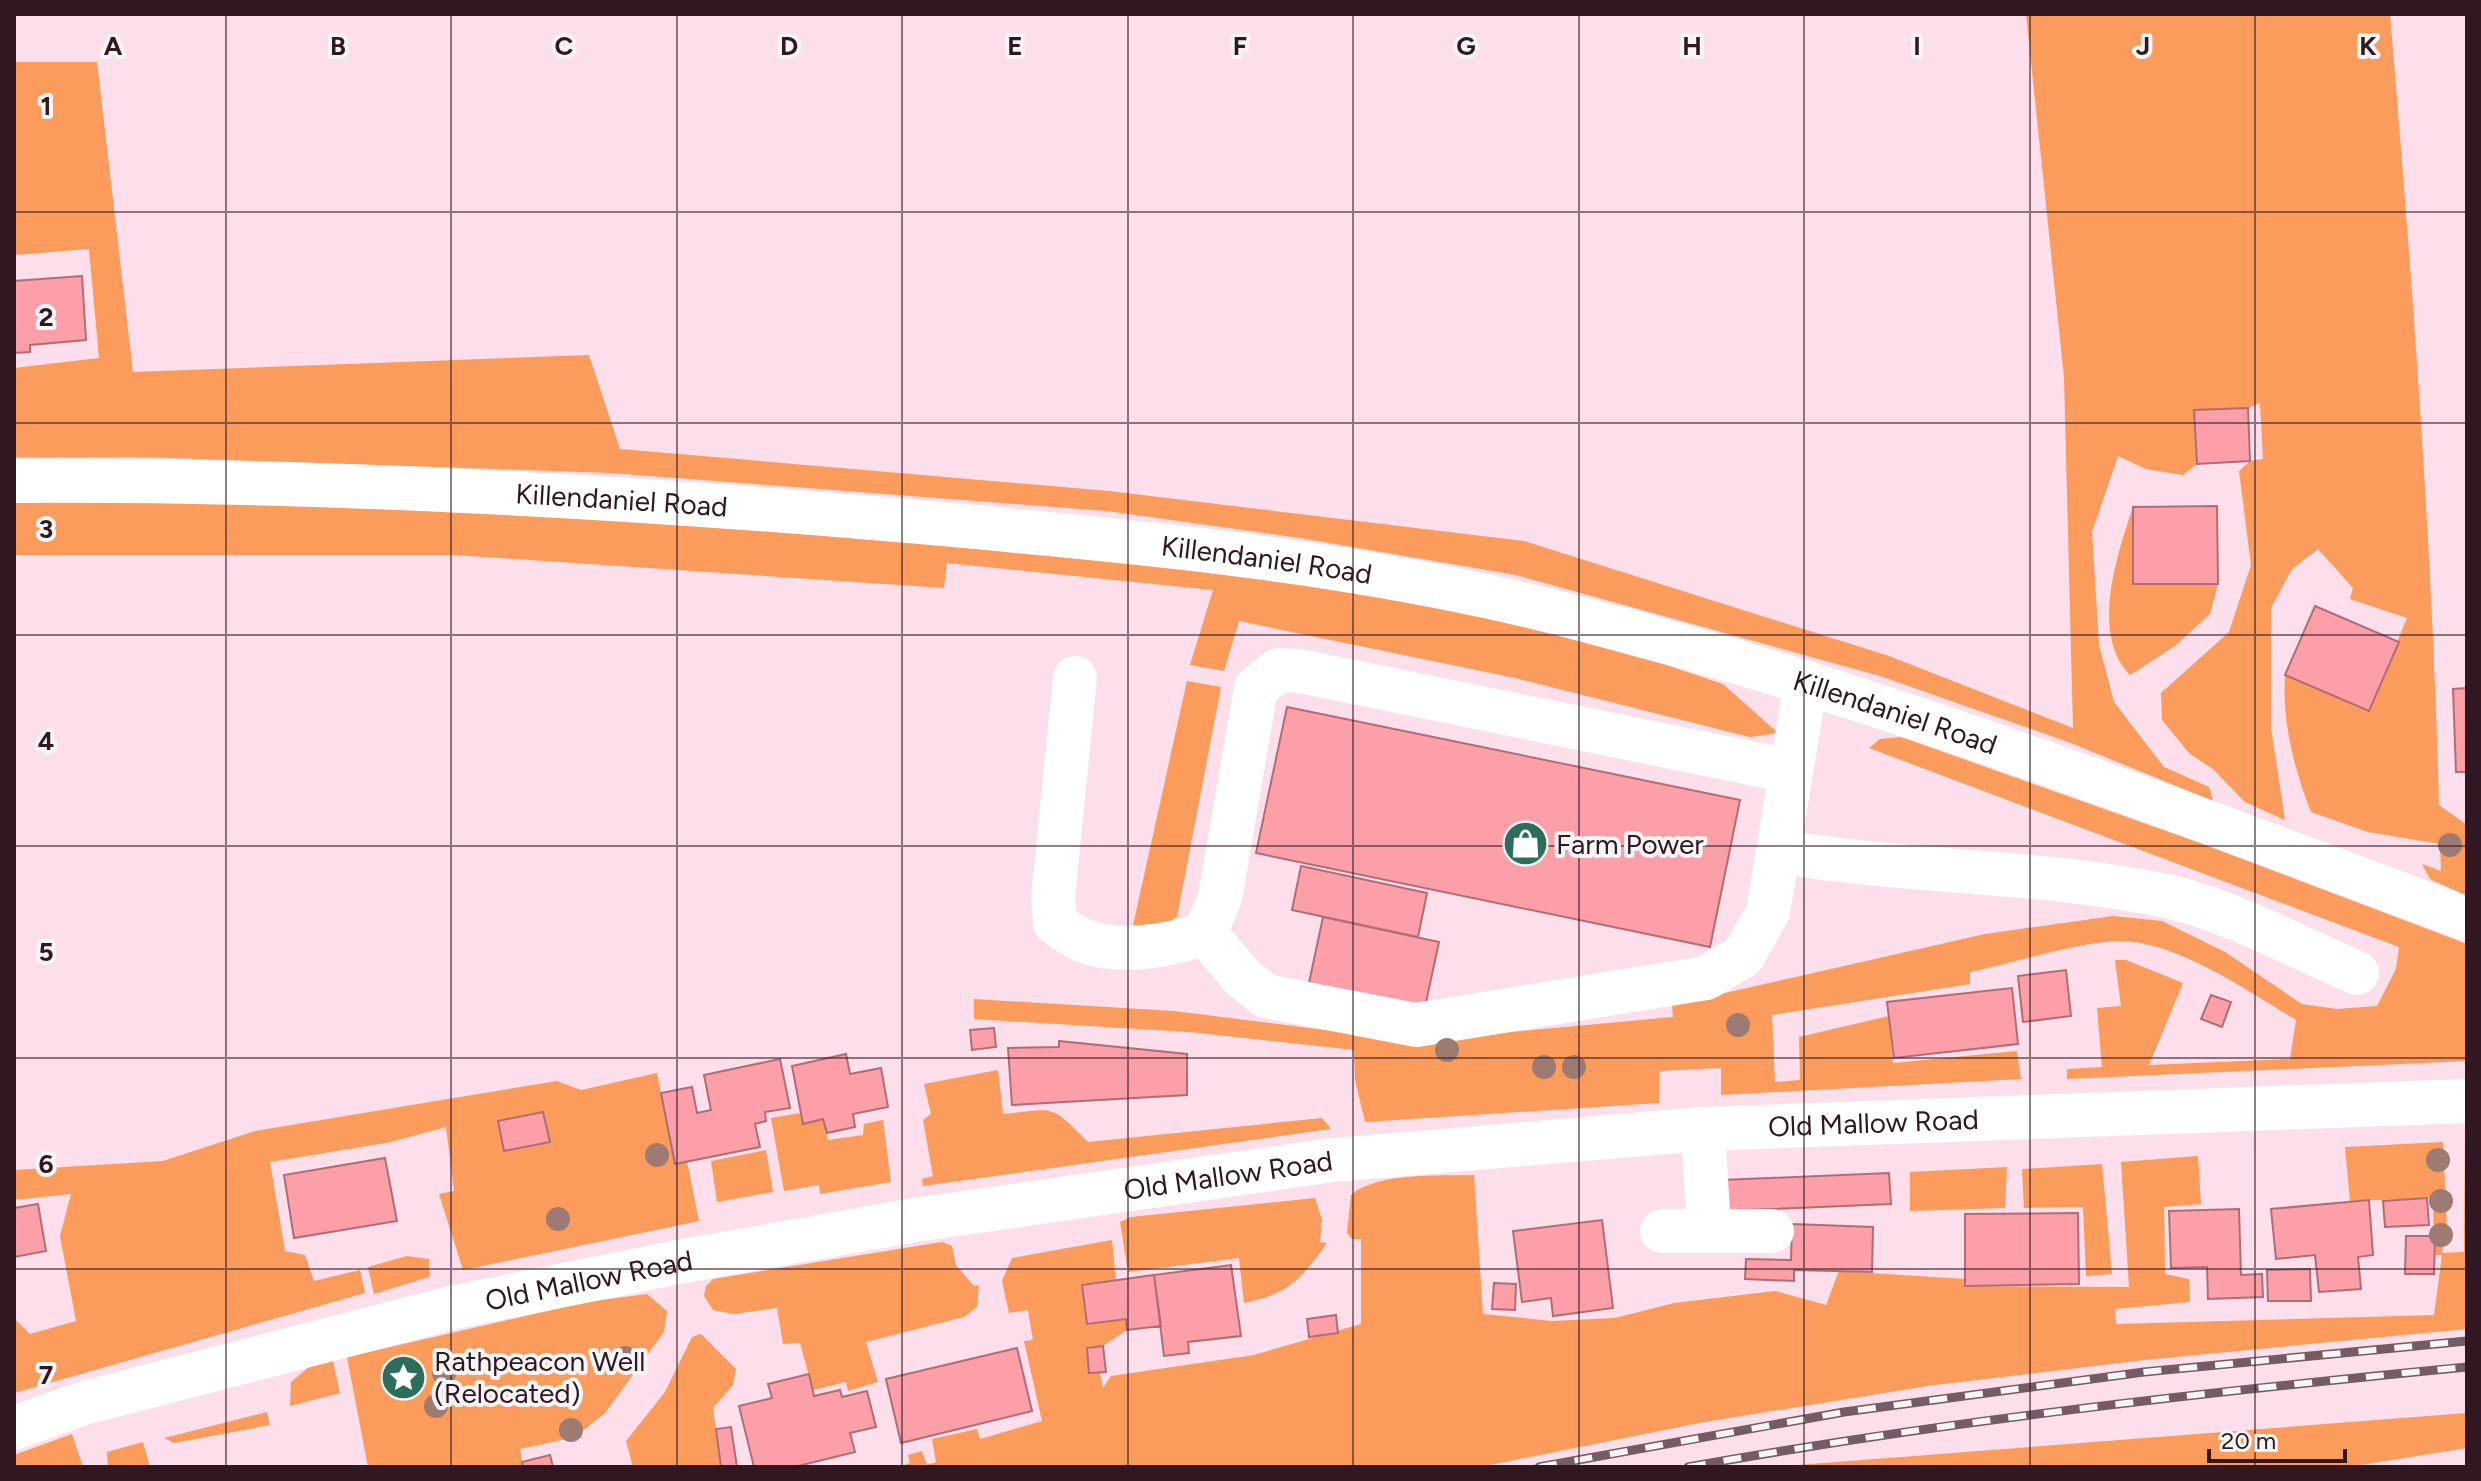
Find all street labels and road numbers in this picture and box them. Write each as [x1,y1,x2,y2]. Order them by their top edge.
street label: Killendaniel Road [515,476,729,524]
street label: Killendaniel Road [1159,528,1375,591]
street label: Killendaniel Road [1789,663,2002,762]
street label: Old Mallow Road [1768,1102,1980,1144]
street label: Old Mallow Road [1121,1143,1335,1207]
street label: Old Mallow Road [482,1243,695,1318]

